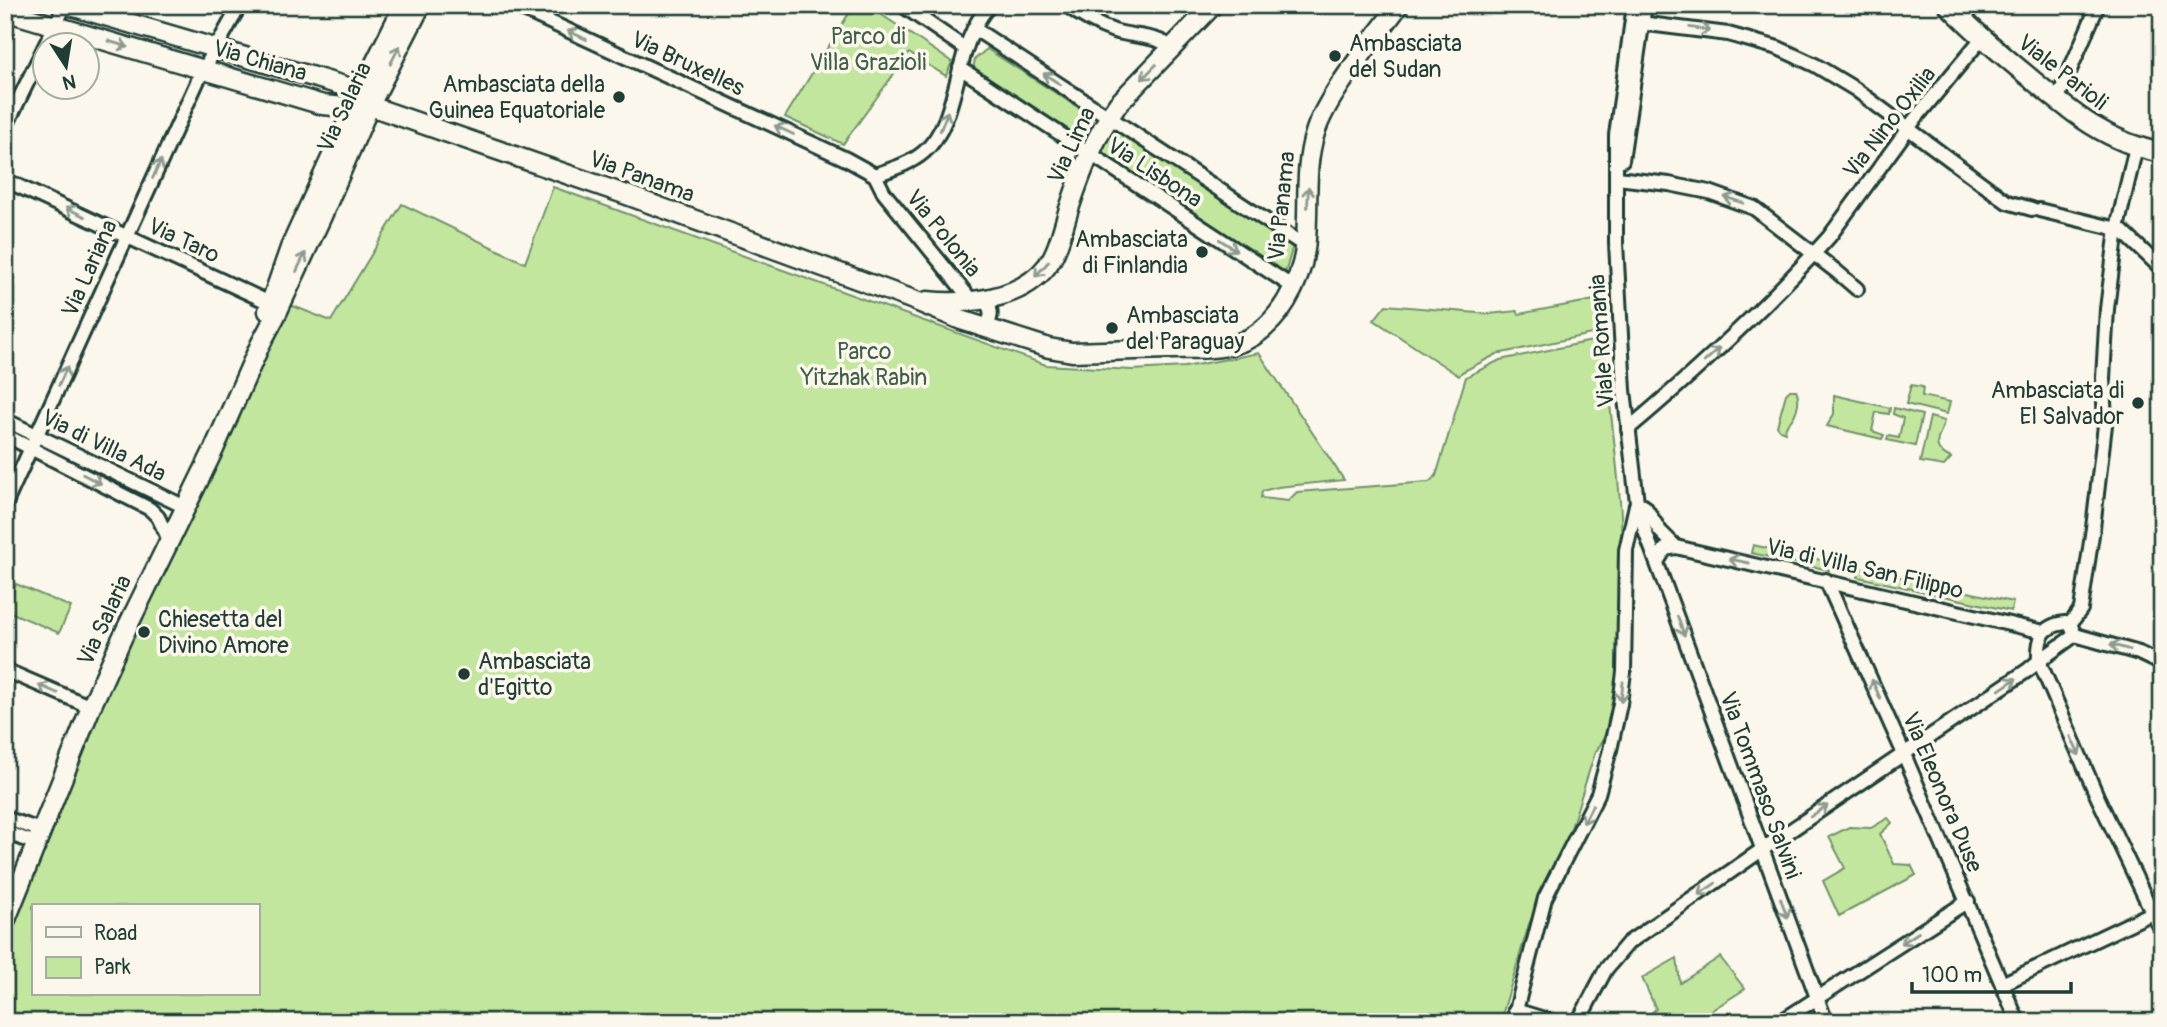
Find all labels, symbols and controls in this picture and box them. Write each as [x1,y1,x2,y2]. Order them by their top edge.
park label: Parco di Villa Grazioli [810,22,926,77]
one-way arrow [1688,23,1711,36]
street label: Via Bruxelles [626,25,749,102]
one-way arrow [567,28,588,41]
street label: Viale Parioli [2012,28,2114,117]
place label: Ambasciata del Sudan [1349,29,1462,84]
north arrow [32,32,102,102]
street label: Via Chiana [209,33,310,88]
one-way arrow [106,39,128,52]
one-way arrow [389,45,403,66]
marker: Ambasciata del Sudan [1327,48,1343,64]
street label: Via Salaria [311,57,378,157]
street label: Via Nino Oxilia [1837,60,1942,184]
one-way arrow [1140,63,1157,80]
text: N [60,69,78,95]
place label: Ambasciata della Guinea Equatoriale [429,70,606,125]
one-way arrow [1043,72,1062,87]
marker: Ambasciata della Guinea Equatoriale [611,89,627,105]
street label: Via Lima [1041,102,1102,188]
one-way arrow [938,110,951,132]
one-way arrow [774,123,795,137]
street label: Via Lisbona [1102,131,1208,214]
street label: Via Panama [585,144,699,209]
street label: Via Panama [1261,150,1302,262]
one-way arrow [151,159,164,180]
street label: Via Polonia [900,184,988,283]
one-way arrow [1302,185,1315,208]
one-way arrow [1723,193,1745,205]
one-way arrow [64,205,85,218]
street label: Via Taro [143,211,224,270]
street label: Via Lariana [55,215,124,321]
place label: Ambasciata di Finlandia [1075,225,1188,280]
one-way arrow [1218,238,1237,253]
marker: Ambasciata di Finlandia [1194,244,1210,260]
one-way arrow [294,252,308,273]
one-way arrow [1034,260,1051,277]
street label: Viale Romania [1582,273,1621,409]
place label: Ambasciata del Paraguay [1126,301,1245,356]
marker: Ambasciata del Paraguay [1104,320,1120,336]
park label: Parco Yitzhak Rabin [800,337,927,392]
one-way arrow [1703,346,1720,363]
one-way arrow [57,366,70,387]
place label: Ambasciata di El Salvador [1991,376,2124,431]
marker: Ambasciata di El Salvador [2130,395,2146,411]
street label: Via di Villa Ada [37,403,171,488]
one-way arrow [81,473,102,487]
street label: Via di Villa San Filippo [1763,532,1966,605]
one-way arrow [1728,554,1751,567]
street label: Via Salaria [71,570,138,670]
place label: Chiesetta del Divino Amore [158,605,289,660]
one-way arrow [1675,614,1688,636]
marker: Chiesetta del Divino Amore [136,624,152,640]
one-way arrow [2109,639,2131,652]
place label: Ambasciata d'Egitto [478,647,591,702]
marker: Ambasciata d'Egitto [456,666,472,682]
one-way arrow [1998,677,2017,691]
one-way arrow [1869,678,1882,700]
one-way arrow [1615,680,1628,703]
one-way arrow [38,682,59,695]
street label: Via Tommaso Salvini [1713,688,1808,883]
street label: Via Eleonora Duse [1896,708,1990,877]
one-way arrow [2069,735,2082,756]
one-way arrow [1581,803,1595,824]
one-way arrow [1809,804,1829,818]
one-way arrow [1698,882,1718,896]
one-way arrow [1779,897,1791,919]
legend [32,904,259,996]
text: Road [94,920,138,947]
one-way arrow [1901,932,1921,946]
scale bar [1912,950,2071,994]
text: Park [94,954,131,981]
text: 100 m [1922,962,1982,989]

